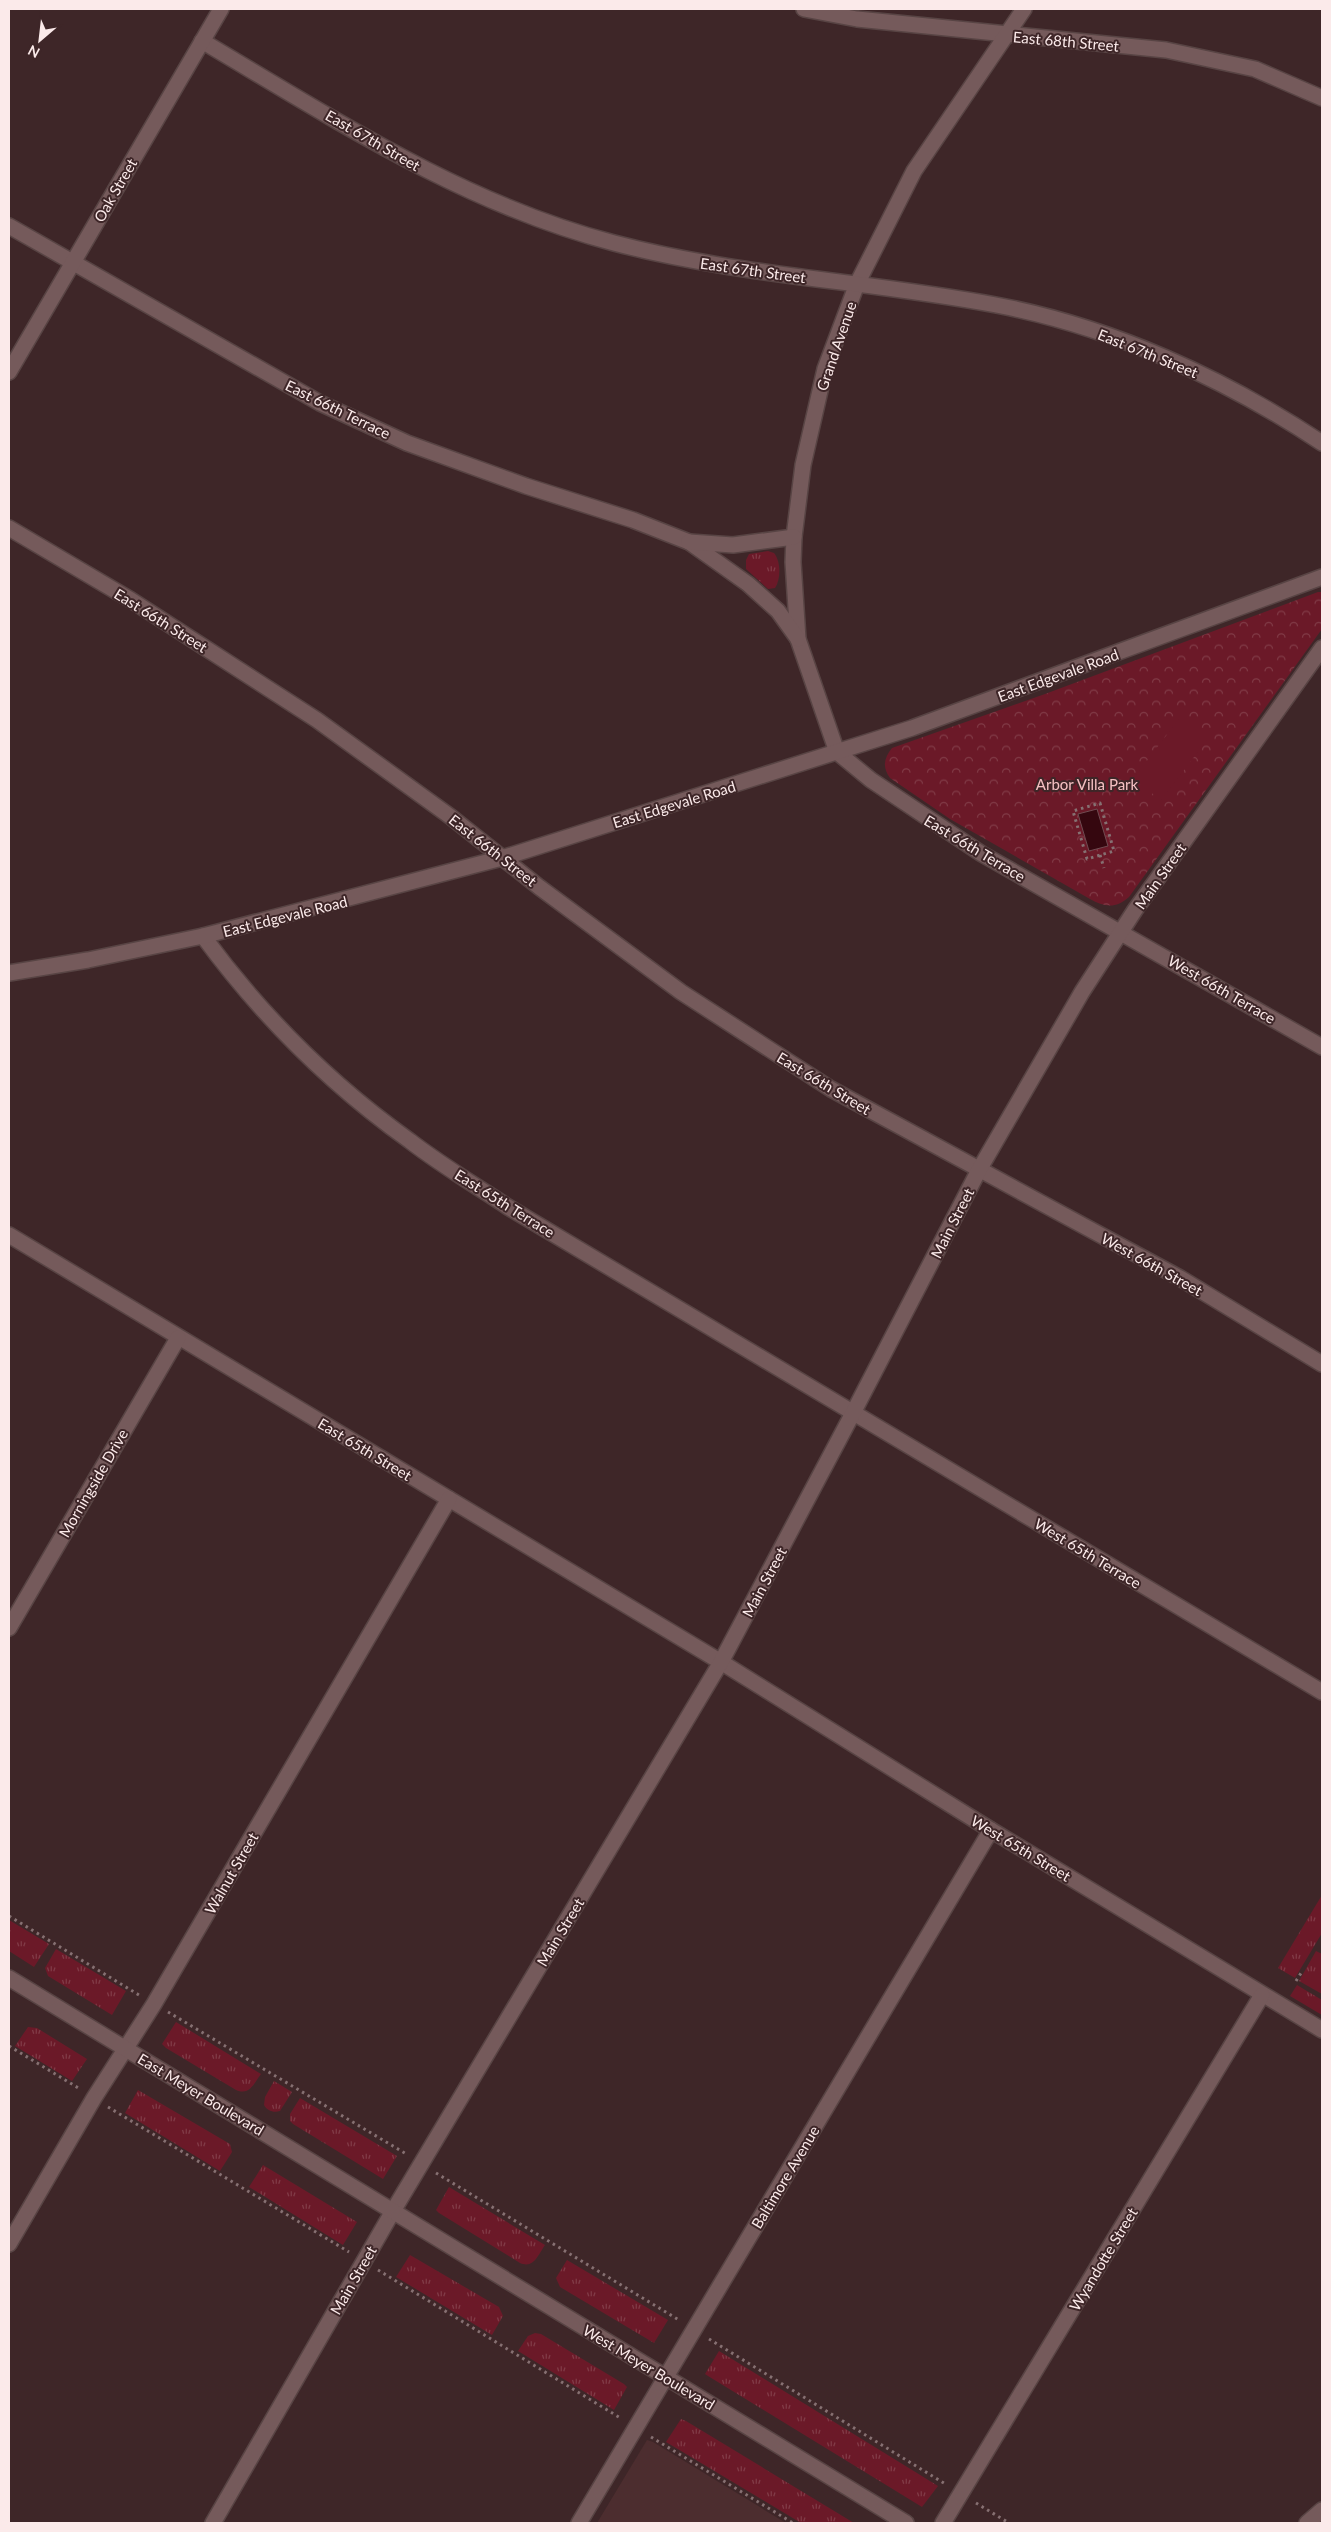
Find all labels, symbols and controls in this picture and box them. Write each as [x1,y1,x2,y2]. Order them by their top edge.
north arrow [15,15,65,65]
street label: East 68th Street [1012,27,1120,55]
text: N [25,42,42,62]
street label: East 67th Street [322,106,424,175]
street label: Oak Street [90,155,141,225]
street label: East 67th Street [699,254,807,286]
street label: Grand Avenue [812,299,860,393]
street label: East 67th Street [1095,325,1201,381]
street label: East 66th Terrace [283,376,393,442]
street label: East 66th Street [111,584,211,656]
street label: East Edgevale Road [995,645,1121,705]
park label: Arbor Villa Park [1036,775,1139,793]
street label: East Edgevale Road [610,777,738,831]
street label: East 66th Street [446,810,541,890]
street label: East 66th Terrace [921,811,1029,885]
street label: Main Street [1131,839,1190,912]
street label: East Edgevale Road [221,892,349,940]
street label: West 66th Terrace [1165,951,1279,1027]
street label: East 66th Street [774,1048,875,1118]
street label: East 65th Terrace [452,1165,558,1241]
street label: Main Street [927,1184,978,1261]
street label: West 66th Street [1098,1229,1206,1300]
street label: East 65th Street [315,1414,416,1484]
street label: Morningside Drive [55,1426,131,1540]
street label: West 65th Terrace [1031,1514,1145,1592]
street label: Main Street [738,1543,790,1620]
street label: West 65th Street [968,1811,1075,1885]
street label: Walnut Street [200,1829,262,1917]
street label: Main Street [533,1894,588,1969]
street label: East Meyer Boulevard [135,2049,267,2139]
street label: Baltimore Avenue [747,2122,823,2232]
street label: Wyandotte Street [1065,2204,1141,2314]
street label: Main Street [326,2242,380,2318]
street label: West Meyer Boulevard [580,2321,718,2413]

